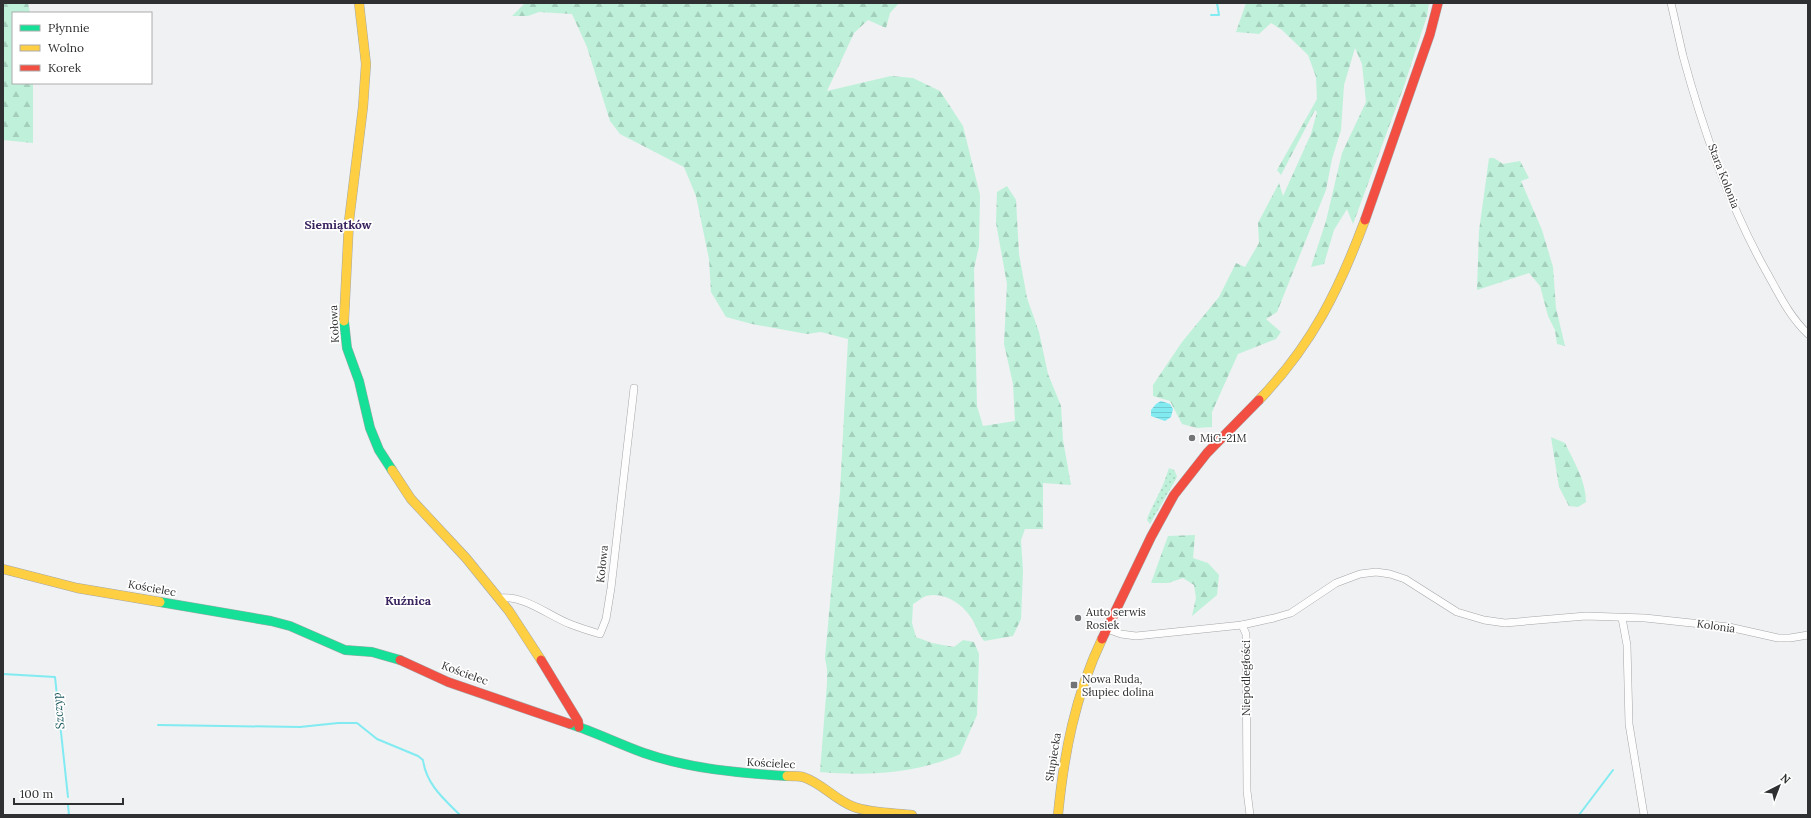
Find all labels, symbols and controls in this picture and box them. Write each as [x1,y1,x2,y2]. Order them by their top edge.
legend [12,12,152,84]
text: Płynnie [48,20,90,35]
text: Wolno [48,40,84,55]
text: Korek [48,60,82,75]
street label: Stara Kolonia [1705,142,1743,211]
district label: Siemiątków [305,217,372,232]
street label: Kołowa [326,304,342,343]
place label: MiG-21M [1200,431,1246,445]
marker: MiG-21M [1187,433,1197,443]
street label: Kołowa [593,544,611,584]
street label: Kościelec [127,577,177,599]
district label: Kuźnica [385,593,432,608]
place label: Auto serwis Rosiek [1085,605,1146,632]
marker: Auto serwis Rosiek [1073,613,1083,623]
street label: Kolonia [1696,616,1736,636]
street label: Niepodległości [1239,640,1253,716]
street label: Kościelec [440,658,490,688]
place label: Nowa Ruda, Słupiec dolina [1082,672,1154,699]
marker: Nowa Ruda, Słupiec dolina [1069,680,1079,690]
water label: Szczyp [49,692,67,730]
street label: Słupiecka [1042,731,1064,782]
street label: Kościelec [746,755,796,771]
north arrow [1759,766,1799,806]
text: N [1778,771,1794,787]
scale bar [14,780,123,806]
text: 100 m [20,786,53,801]

